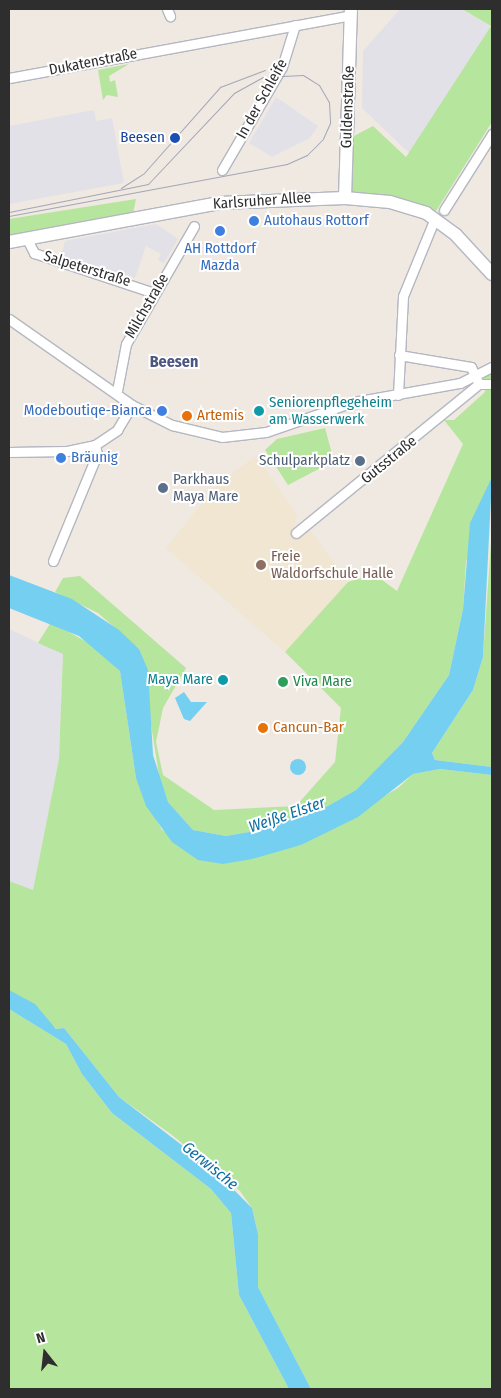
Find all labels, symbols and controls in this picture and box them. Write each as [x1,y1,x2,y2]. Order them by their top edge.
street label: Dukatenstraße [47,45,139,79]
street label: In der Schleife [233,56,291,142]
street label: Guldenstraße [338,65,358,149]
place label: Beesen [120,129,165,147]
marker: Beesen [169,132,181,144]
street label: Karlsruher Allee [212,189,312,213]
place label: Autohaus Rottorf [264,212,368,230]
marker: Autohaus Rottorf [248,215,260,227]
marker: AH Rottdorf Mazda [214,225,226,237]
place label: AH Rottdorf Mazda [184,239,256,274]
street label: Salpeterstraße [41,247,133,291]
street label: Milchstraße [121,271,173,341]
district label: Beesen [150,352,198,372]
place label: Seniorenpflegeheim am Wasserwerk [269,393,392,428]
place label: Modeboutiqe-Bianca [24,402,152,420]
marker: Modeboutiqe-Bianca [156,405,168,417]
marker: Seniorenpflegeheim am Wasserwerk [253,405,265,417]
place label: Artemis [197,407,244,425]
marker: Artemis [181,410,193,422]
street label: Gutsstraße [358,432,420,488]
place label: Bräunig [71,449,118,467]
marker: Bräunig [55,452,67,464]
place label: Schulparkplatz [259,452,350,470]
marker: Schulparkplatz [354,455,366,467]
place label: Parkhaus Maya Mare [173,470,238,505]
marker: Parkhaus Maya Mare [157,482,169,494]
place label: Freie Waldorfschule Halle [271,547,394,582]
marker: Freie Waldorfschule Halle [255,559,267,571]
place label: Maya Mare [148,671,213,689]
place label: Viva Mare [293,673,352,691]
marker: Maya Mare [217,674,229,686]
marker: Viva Mare [277,676,289,688]
place label: Cancun-Bar [273,719,344,737]
marker: Cancun-Bar [257,722,269,734]
water label: Weiße Elster [246,793,328,837]
water label: Gerwische [178,1138,242,1194]
north arrow [20,1328,70,1378]
text: N [34,1329,47,1347]

